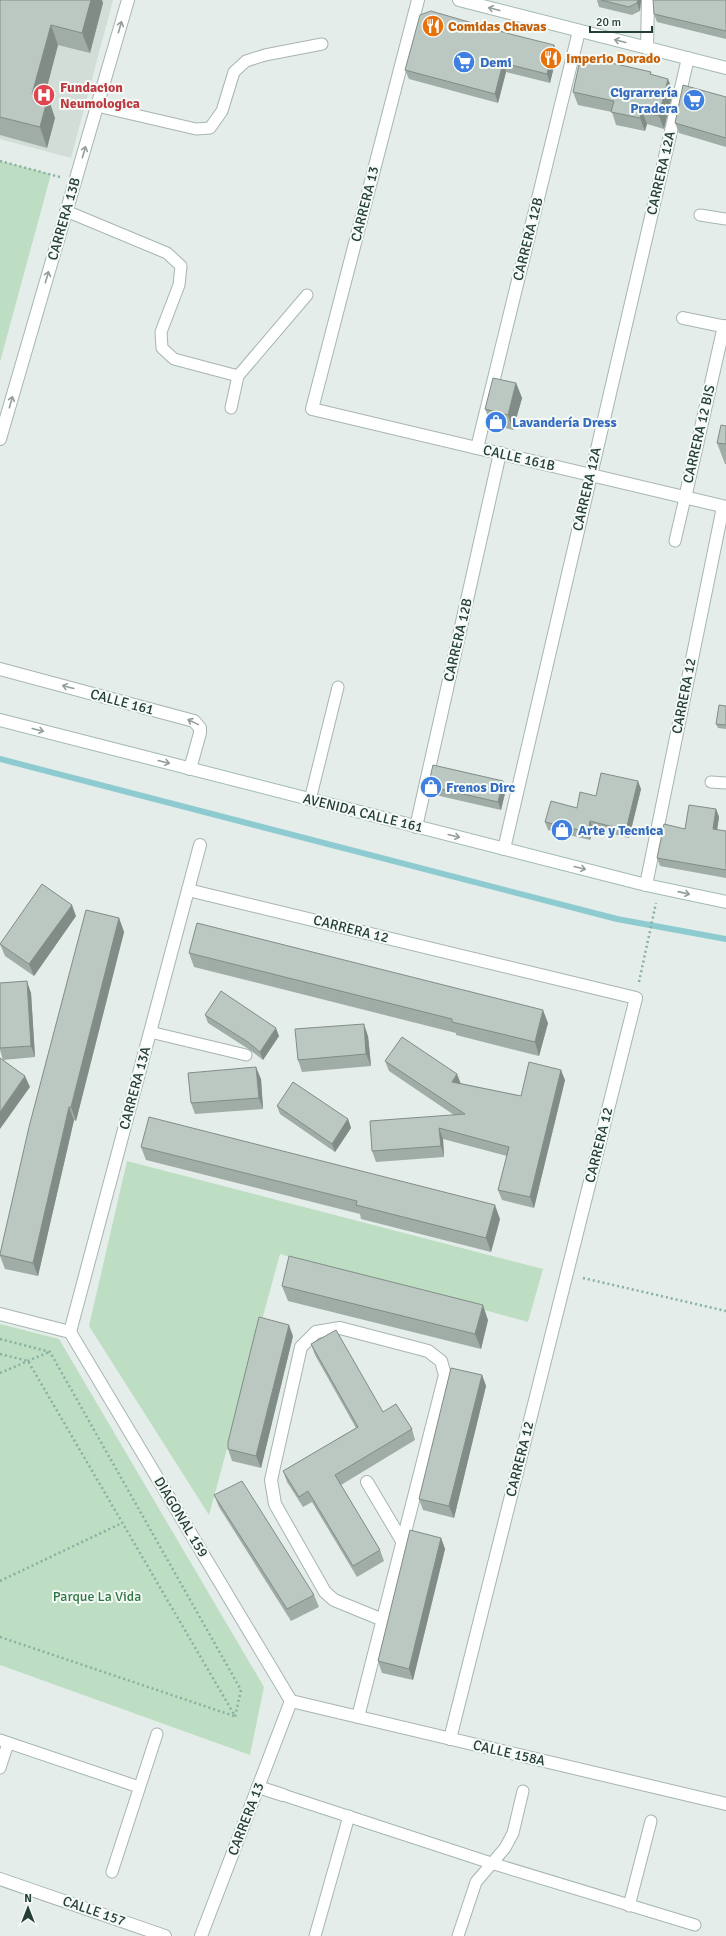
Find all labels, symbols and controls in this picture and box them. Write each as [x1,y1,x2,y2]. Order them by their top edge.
one-way arrow [488,5,501,12]
scale bar [590,8,652,34]
restaurant icon: Comidas Chavas [420,13,446,39]
text: 20 m [596,15,621,30]
place label: Comidas Chavas [448,18,546,35]
one-way arrow [117,21,124,34]
one-way arrow [614,37,627,44]
restaurant icon: Imperio Dorado [538,45,564,71]
supermarket icon: Demi [451,49,477,75]
place label: Imperio Dorado [566,50,661,67]
place label: Demi [480,54,512,71]
place label: Fundacion Neumologica [60,79,140,112]
hospital icon: Fundacion Neumologica [31,82,57,108]
place label: Cigrarrería Pradera [610,84,678,117]
supermarket icon: Cigrarrería Pradera [681,87,707,113]
street label: CARRERA 12A [643,129,679,217]
one-way arrow [81,146,88,159]
street label: CARRERA 13 [347,165,383,243]
street label: CARRERA 13B [44,176,84,262]
street label: CARRERA 12B [509,196,547,282]
one-way arrow [44,270,51,283]
street label: CARRERA 12 BIS [679,383,719,485]
one-way arrow [8,395,15,408]
shop icon: Lavandería Dress [483,409,509,435]
place label: Lavandería Dress [512,414,617,431]
street label: CALLE 161B [481,441,557,475]
street label: CARRERA 12A [569,445,605,533]
street label: CARRERA 12B [440,596,476,684]
street label: CARRERA 12 [668,657,700,735]
one-way arrow [61,683,74,690]
street label: CALLE 161 [88,685,156,719]
one-way arrow [187,718,199,725]
one-way arrow [31,727,44,734]
one-way arrow [157,759,170,766]
shop icon: Frenos Dirc [418,774,444,800]
place label: Frenos Dirc [446,779,516,796]
street label: AVENIDA CALLE 161 [301,790,425,836]
shop icon: Arte y Tecnica [549,817,575,843]
place label: Arte y Tecnica [578,822,663,839]
one-way arrow [447,833,460,841]
one-way arrow [573,865,586,873]
one-way arrow [677,890,690,898]
street label: CARRERA 12 [312,911,390,947]
street label: CARRERA 13A [116,1044,154,1131]
street label: CARRERA 12 [581,1106,617,1184]
street label: CARRERA 12 [502,1420,538,1498]
street label: DIAGONAL 159 [150,1474,212,1560]
park label: Parque La Vida [53,1588,141,1605]
street label: CALLE 158A [471,1736,547,1770]
street label: CARRERA 13 [224,1780,268,1858]
north arrow [8,1888,48,1928]
text: N [24,1892,32,1905]
street label: CALLE 157 [60,1892,128,1930]

